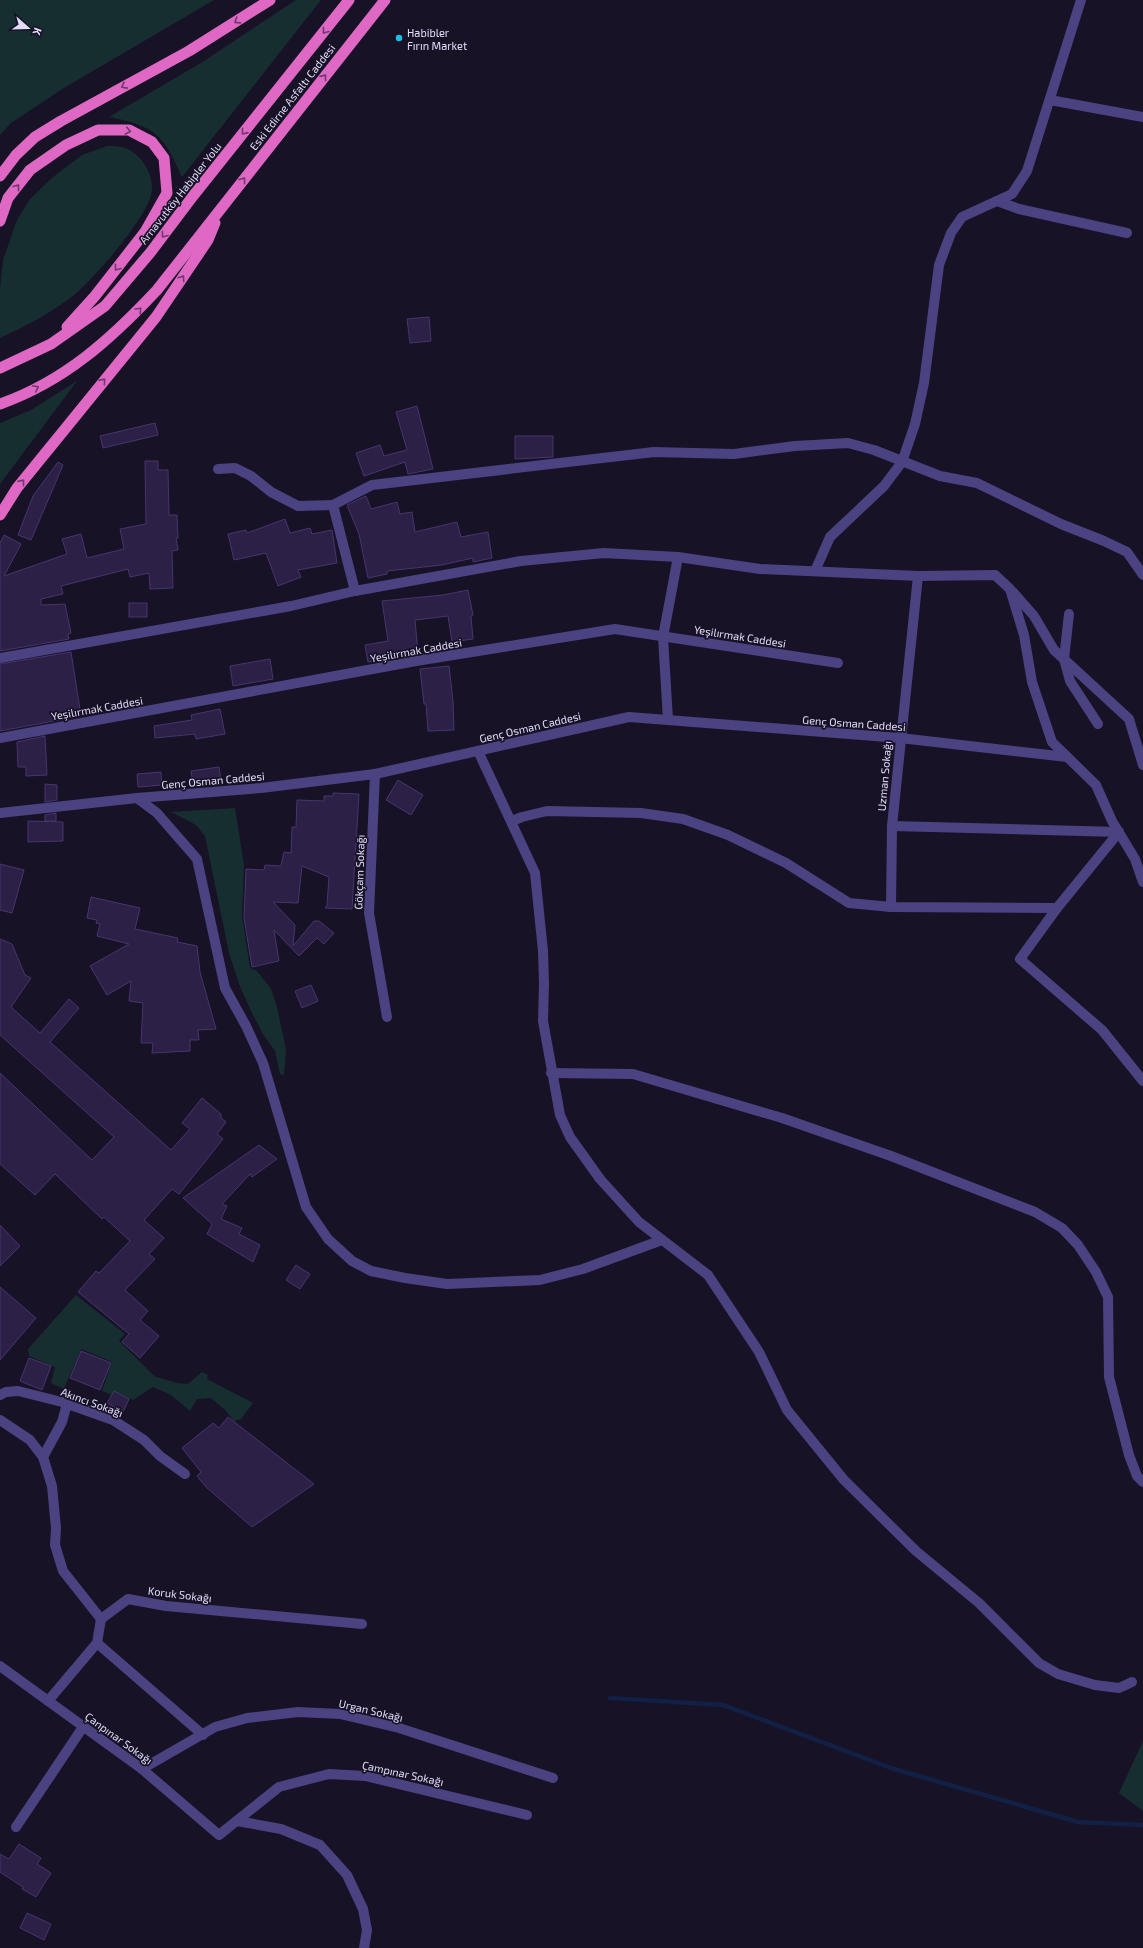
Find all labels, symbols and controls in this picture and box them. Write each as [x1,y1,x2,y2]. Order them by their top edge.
north arrow [8,8,48,48]
one-way arrow [234,17,241,24]
text: K [31,26,45,37]
one-way arrow [323,26,330,33]
place label: Habibler Fırın Market [407,26,467,52]
marker: Habibler Fırın Market [394,33,404,43]
street label: Eski Edirne Asfaltı Caddesi [247,41,337,153]
one-way arrow [319,75,326,82]
one-way arrow [121,81,128,89]
one-way arrow [124,127,131,135]
one-way arrow [242,128,249,135]
street label: Arnavutköy Habipler Yolu [136,140,224,246]
one-way arrow [239,177,246,184]
one-way arrow [13,184,20,191]
one-way arrow [162,230,169,237]
one-way arrow [115,263,122,270]
one-way arrow [177,275,185,282]
one-way arrow [134,307,141,315]
one-way arrow [99,379,106,386]
one-way arrow [31,385,39,393]
one-way arrow [17,480,24,487]
street label: Yeşilırmak Caddesi [693,622,787,651]
street label: Yeşilırmak Caddesi [369,636,463,665]
street label: Yeşilırmak Caddesi [50,694,144,723]
street label: Genç Osman Caddesi [478,709,582,746]
street label: Genç Osman Caddesi [802,713,906,734]
street label: Uzman Sokağı [874,740,894,812]
street label: Genç Osman Caddesi [161,769,265,792]
street label: Gökçam Sokağı [351,834,368,910]
street label: Akıncı Sokağı [59,1385,125,1419]
street label: Koruk Sokağı [147,1584,213,1604]
street label: Urgan Sokağı [338,1696,404,1724]
street label: Çanpınar Sokağı [82,1709,155,1768]
street label: Çampınar Sokağı [361,1758,445,1789]

